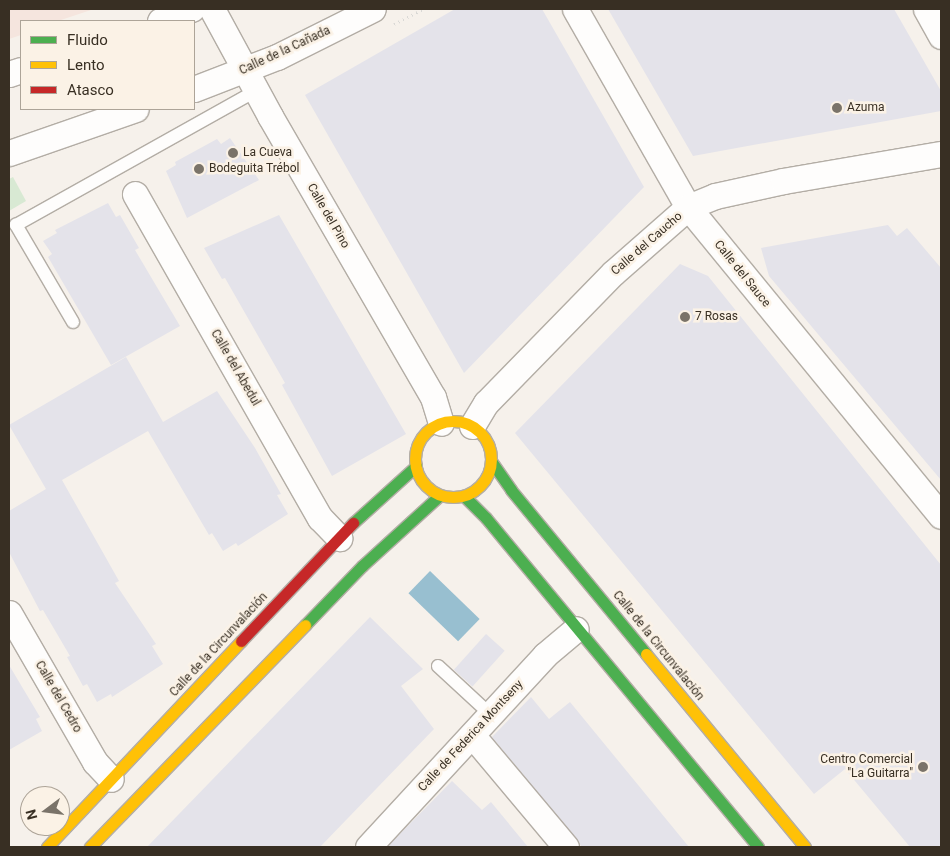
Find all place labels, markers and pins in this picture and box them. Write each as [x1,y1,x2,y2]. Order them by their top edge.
place label: Azuma [847,101,885,115]
marker: Azuma [831,102,843,114]
place label: La Cueva [243,146,292,160]
marker: La Cueva [227,147,239,159]
place label: Bodeguita Trébol [209,162,300,176]
marker: Bodeguita Trébol [193,163,205,175]
place label: 7 Rosas [695,310,738,324]
marker: 7 Rosas [679,311,691,323]
place label: Centro Comercial "La Guitarra" [820,753,913,781]
marker: Centro Comercial "La Guitarra" [917,761,929,773]

